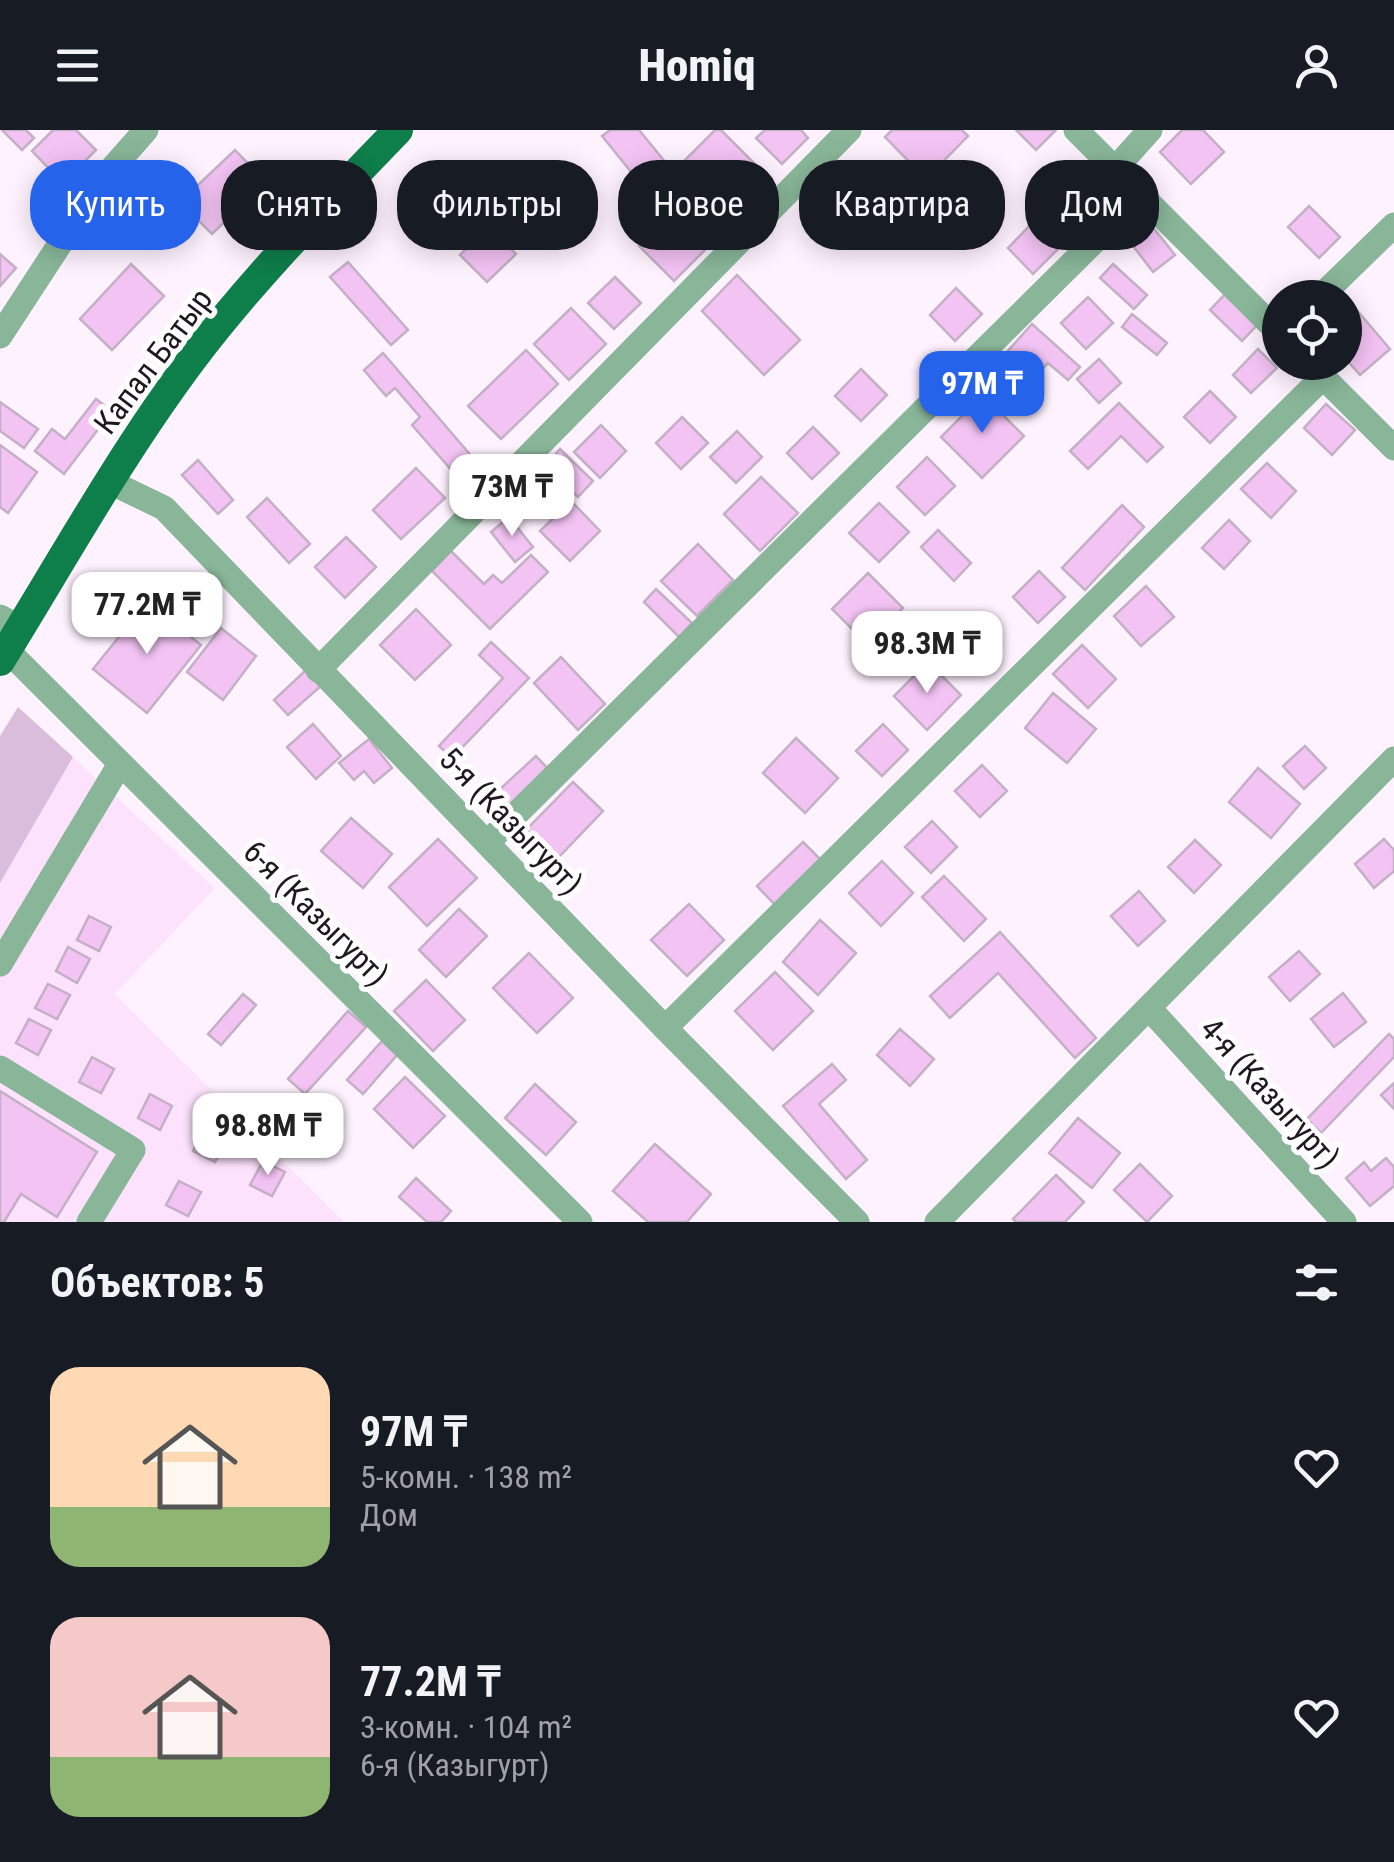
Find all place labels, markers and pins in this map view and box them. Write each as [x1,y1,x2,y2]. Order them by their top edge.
pin: 97M ₸ [912,351,1052,436]
pin: 73M ₸ [442,454,582,539]
pin: 77.2M ₸ [55,572,239,657]
pin: 98.3M ₸ [835,611,1019,696]
pin: 98.8M ₸ [176,1093,360,1178]

